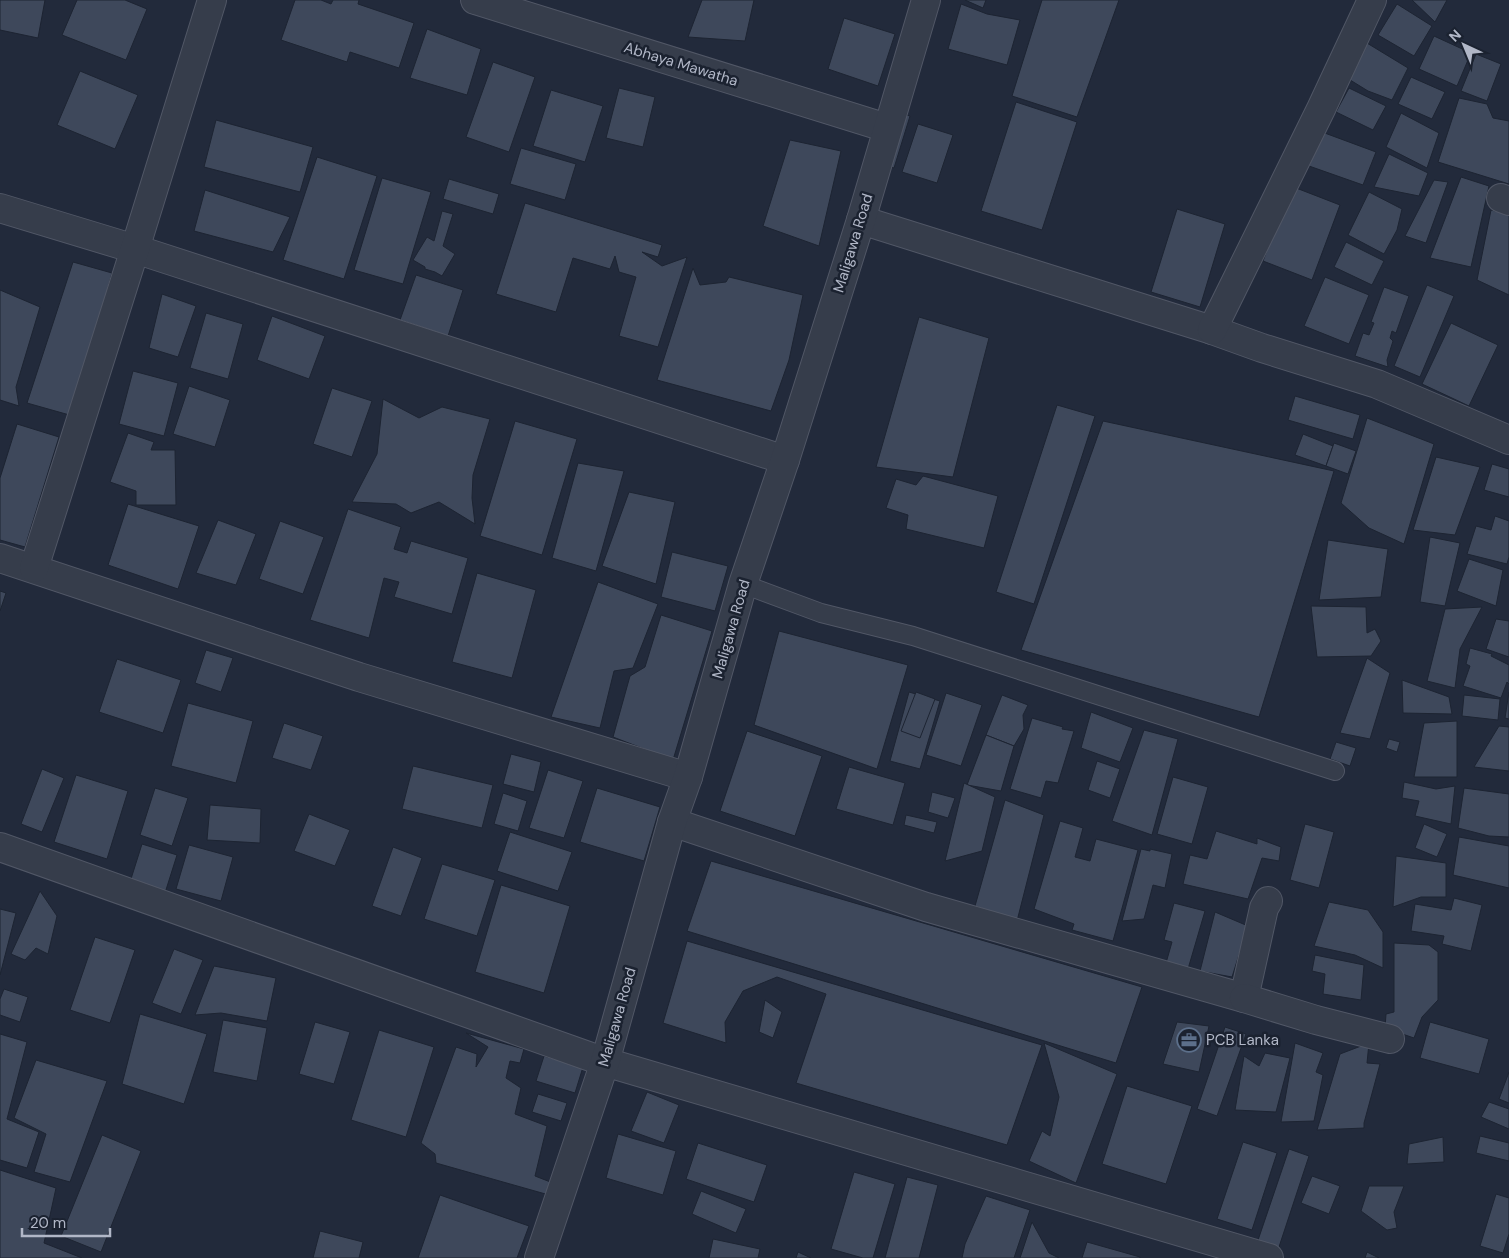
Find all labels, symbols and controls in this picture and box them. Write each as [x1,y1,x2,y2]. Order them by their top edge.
north arrow [1439,20,1489,70]
text: N [1445,26,1465,46]
street label: Abhaya Mawatha [621,37,741,91]
street label: Maligawa Road [828,191,878,295]
street label: Maligawa Road [707,577,755,681]
street label: Maligawa Road [593,965,641,1069]
office icon: PCB Lanka [1176,1027,1202,1053]
place label: PCB Lanka [1206,1030,1279,1050]
scale bar [22,1206,110,1238]
text: 20 m [30,1213,66,1233]

